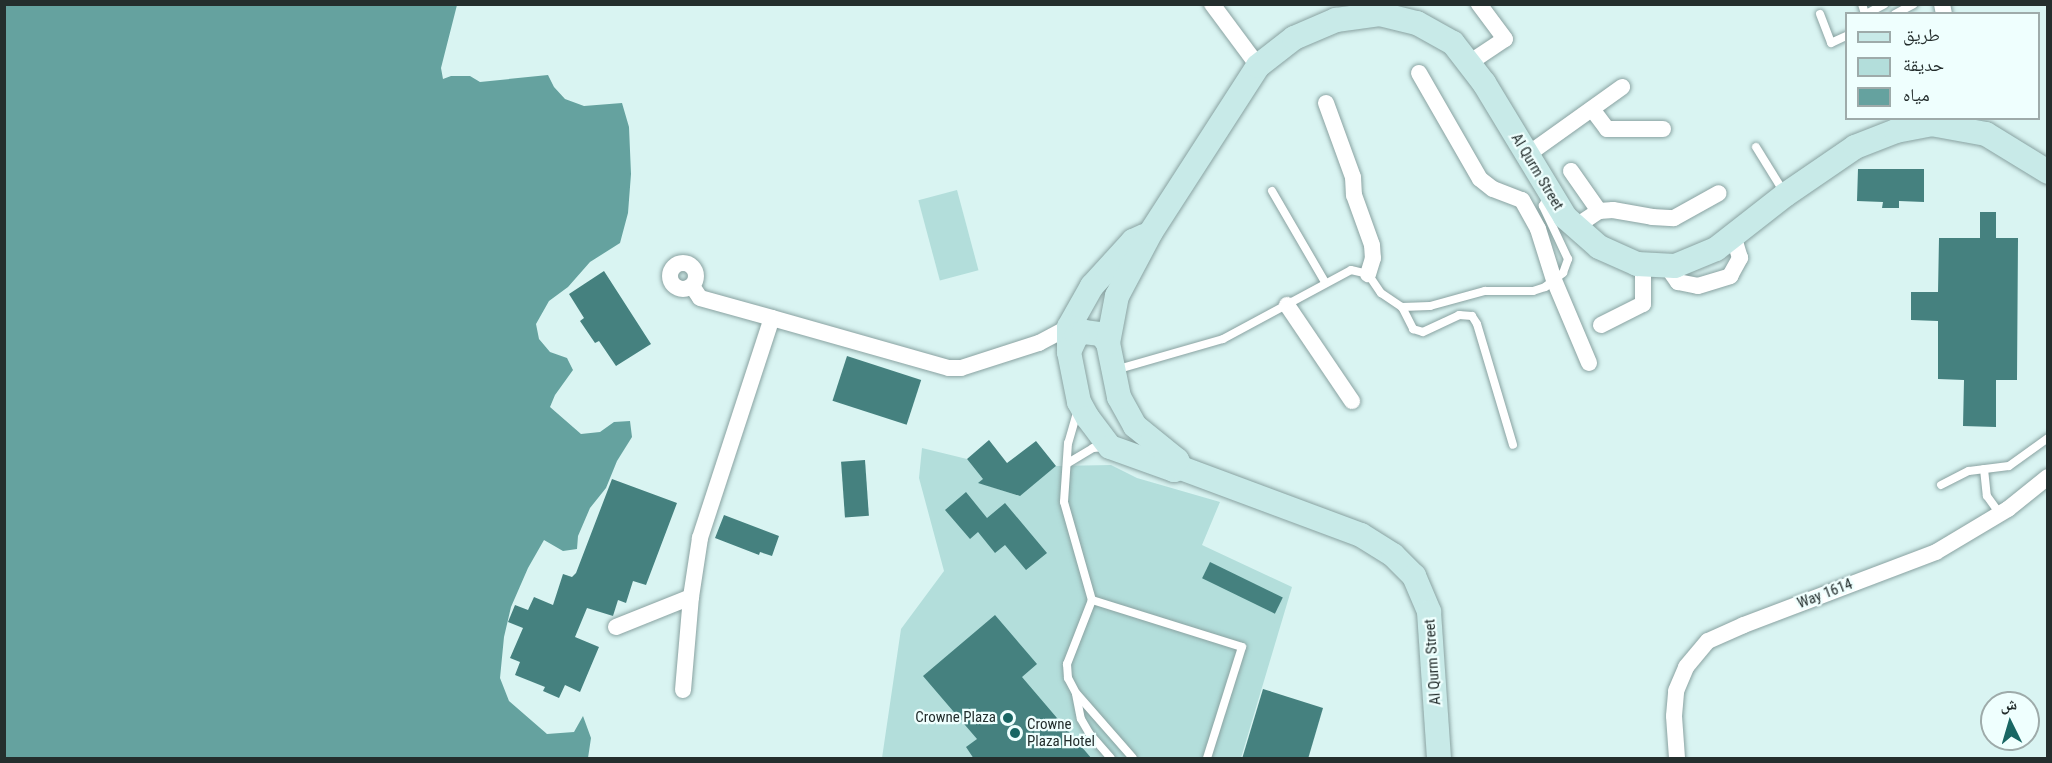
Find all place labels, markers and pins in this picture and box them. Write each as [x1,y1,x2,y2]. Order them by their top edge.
place label: Crowne Plaza [915,709,996,727]
marker: Crowne Plaza [1001,711,1015,725]
place label: Crowne Plaza Hotel [1027,715,1095,750]
marker: Crowne Plaza Hotel [1008,726,1022,740]

